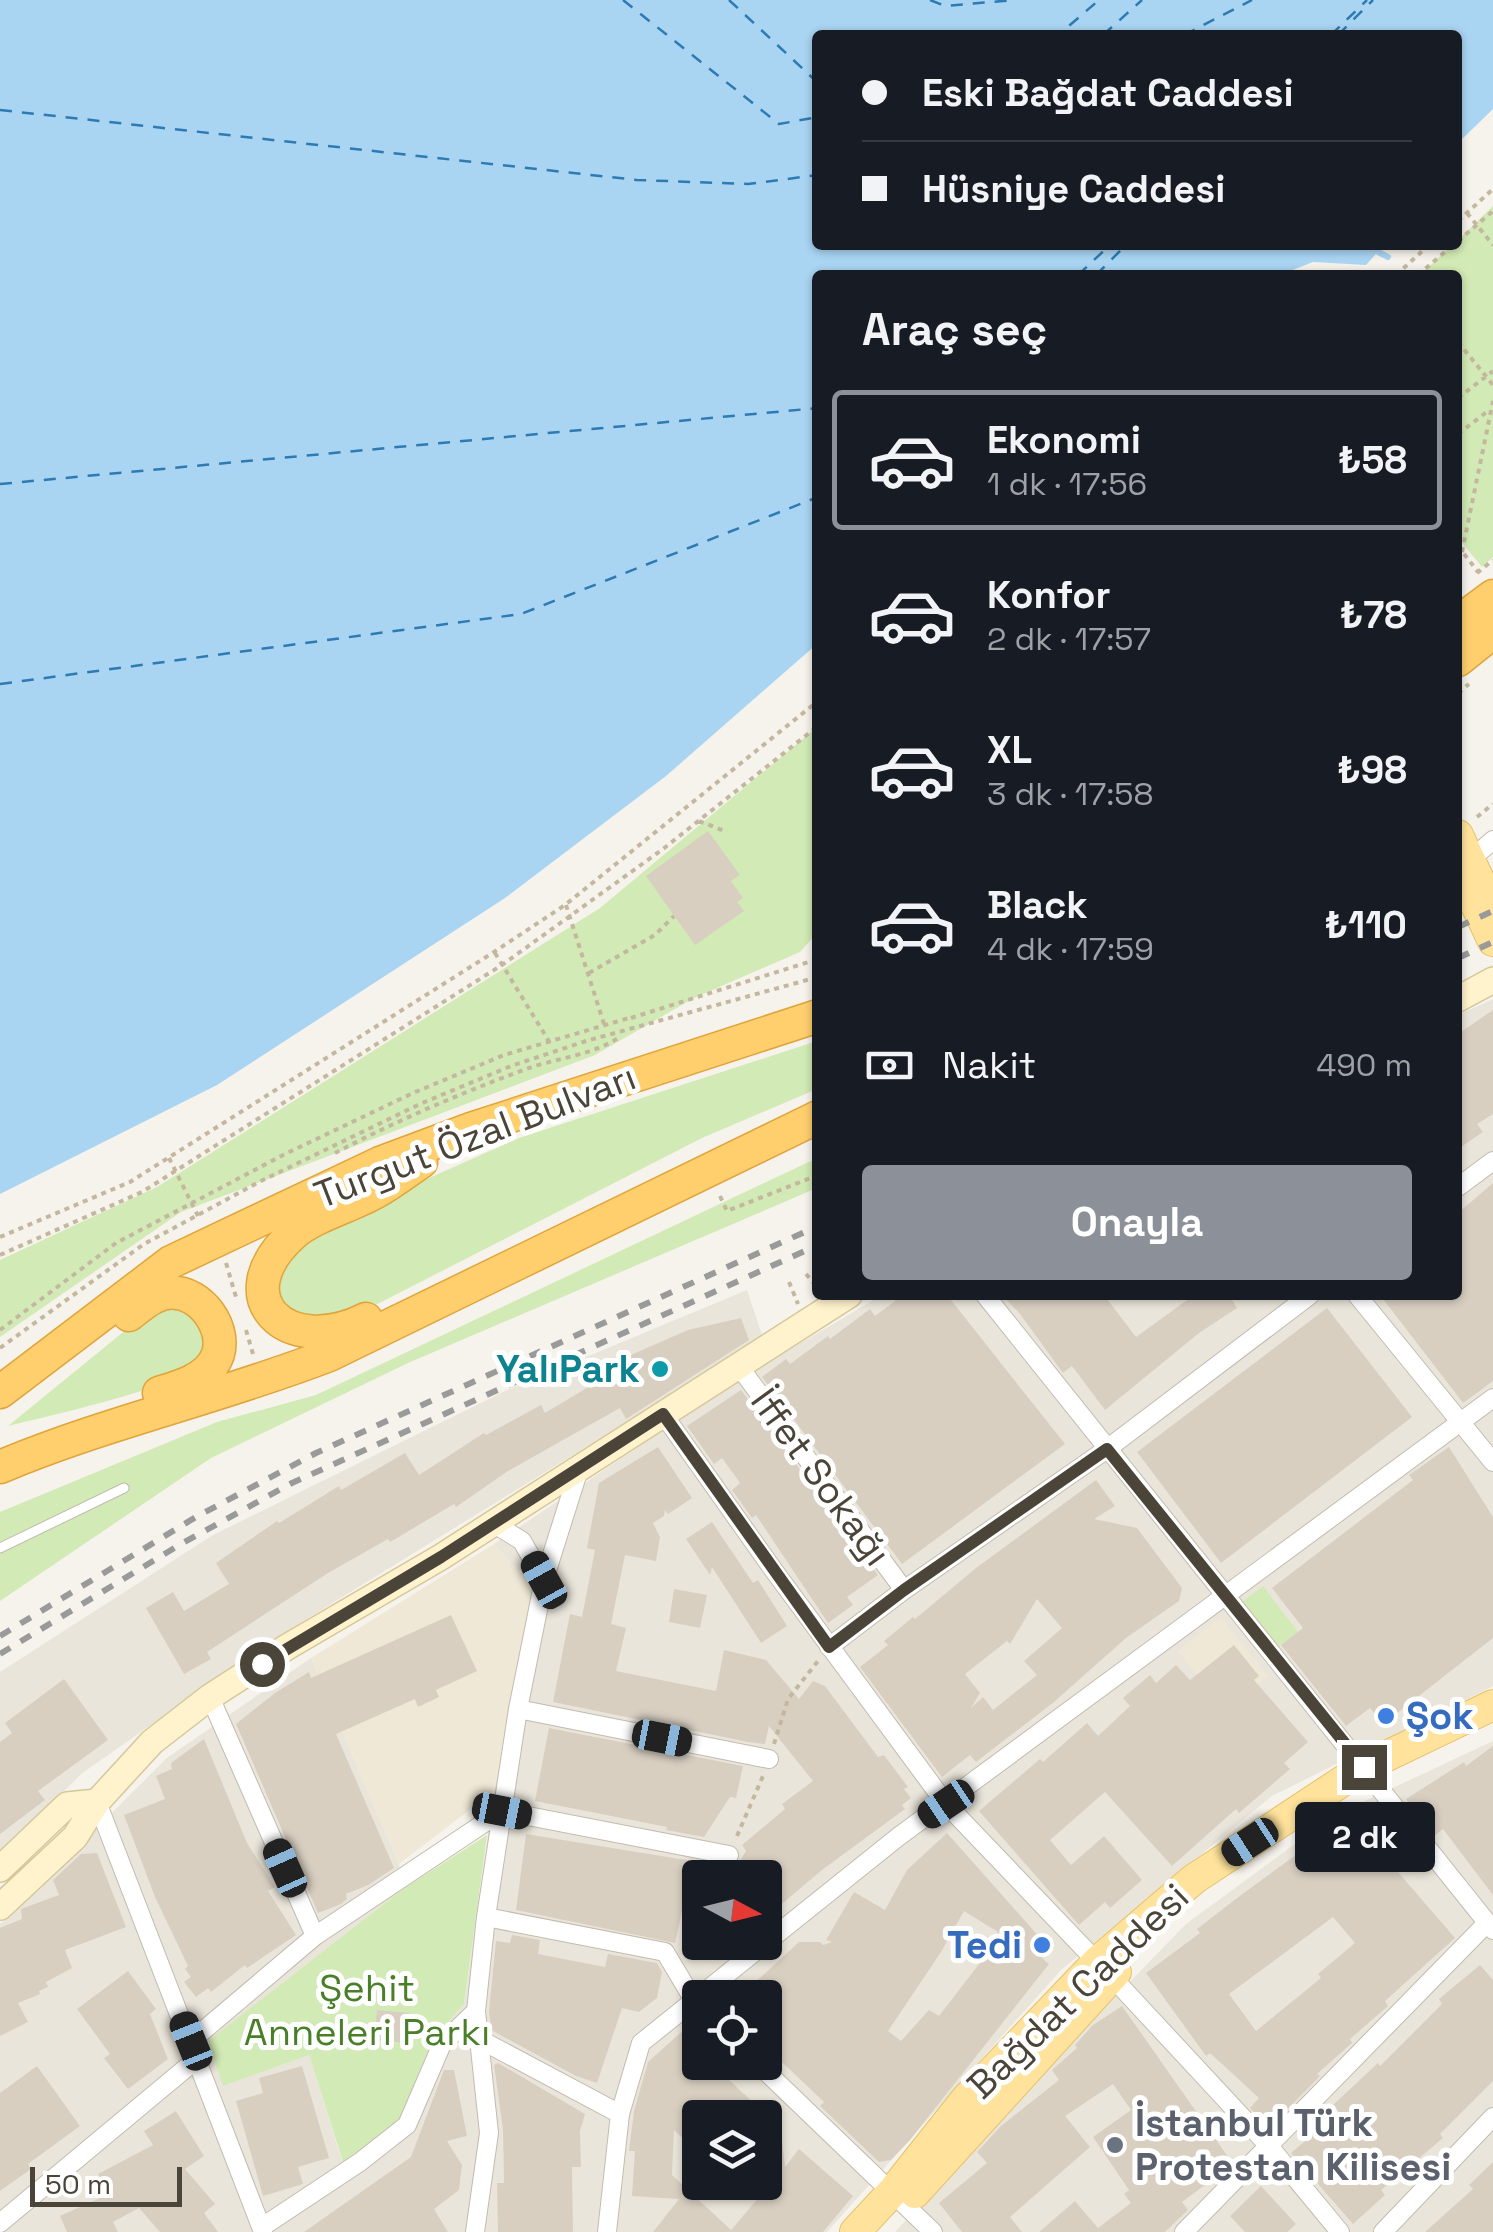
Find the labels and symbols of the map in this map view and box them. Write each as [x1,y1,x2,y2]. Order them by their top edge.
street label: Turgut Özal Bulvarı [308,1053,642,1219]
place label: YalıPark [496,1345,640,1393]
marker: YalıPark [649,1358,671,1380]
street label: İffet Sokağı [740,1379,902,1575]
car [516,1546,572,1614]
route start [240,1642,285,1687]
place label: Şok [1406,1692,1474,1740]
marker: Şok [1375,1705,1397,1727]
car [630,1718,694,1758]
route end [1342,1745,1387,1790]
car [913,1775,979,1833]
car [470,1791,534,1831]
callout: 2 dk [1294,1802,1434,1872]
car [1217,1813,1283,1871]
car [259,1834,311,1902]
north arrow [682,1860,782,1960]
street label: Bağdat Caddesi [957,1873,1199,2109]
place label: Tedi [947,1921,1022,1969]
marker: Tedi [1031,1934,1053,1956]
park label: Şehit Anneleri Parkı [244,1964,490,2056]
car [166,2008,216,2074]
place label: İstanbul Türk Protestan Kilisesi [1135,2099,1451,2191]
marker: İstanbul Türk Protestan Kilisesi [1104,2134,1126,2156]
scale bar [30,2162,182,2206]

